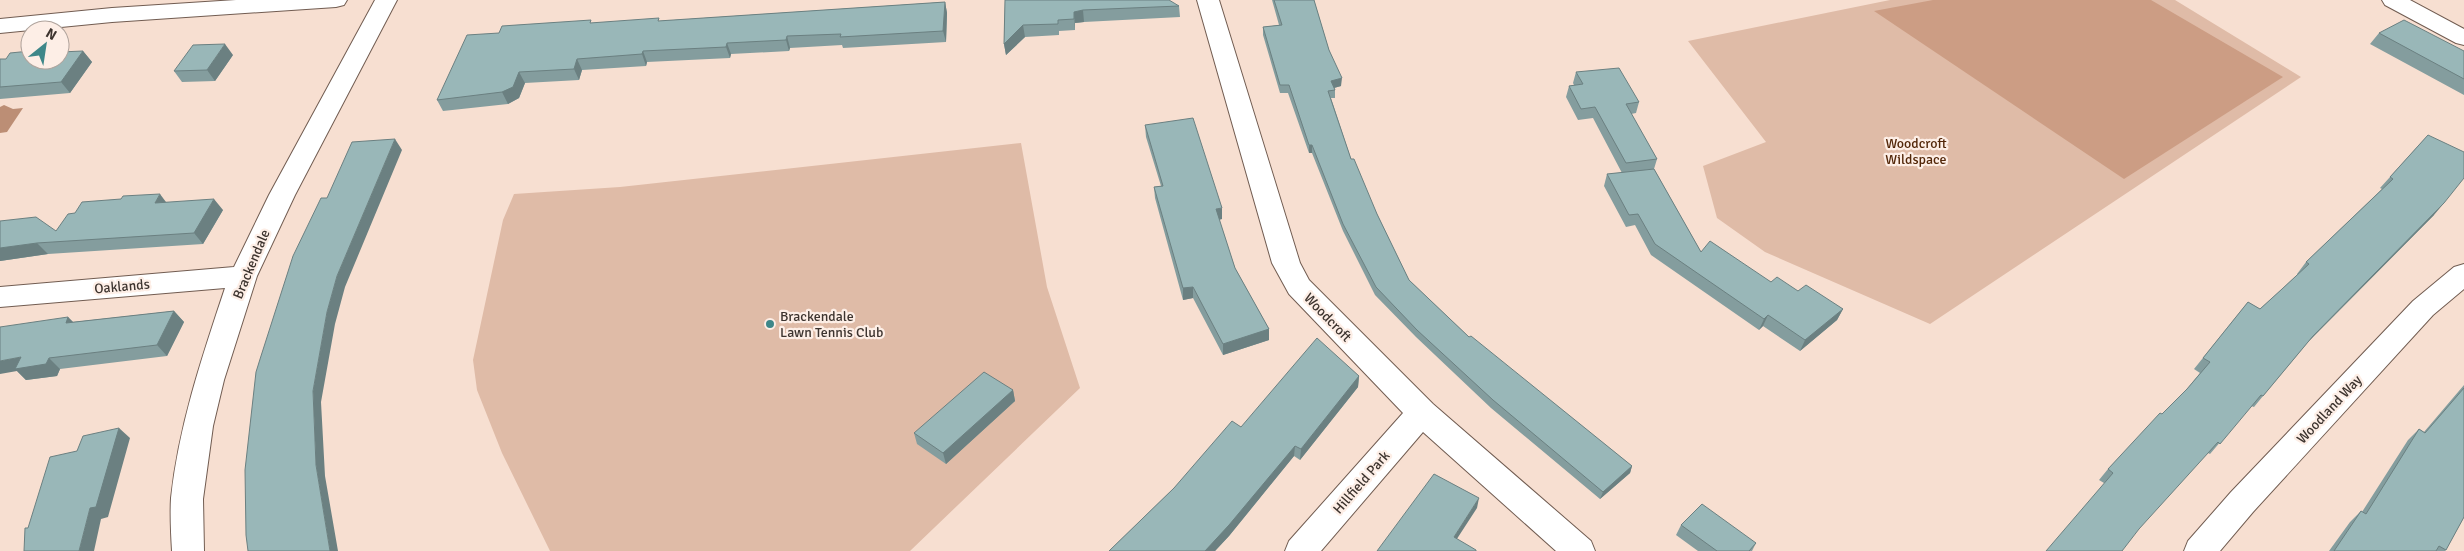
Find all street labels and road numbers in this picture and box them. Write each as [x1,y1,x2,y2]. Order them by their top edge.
street label: Brackendale [229,227,274,302]
street label: Oaklands [94,276,150,297]
street label: Woodcroft [1300,289,1355,345]
street label: Woodland Way [2293,371,2366,447]
street label: Hillfield Park [1329,447,1393,517]

